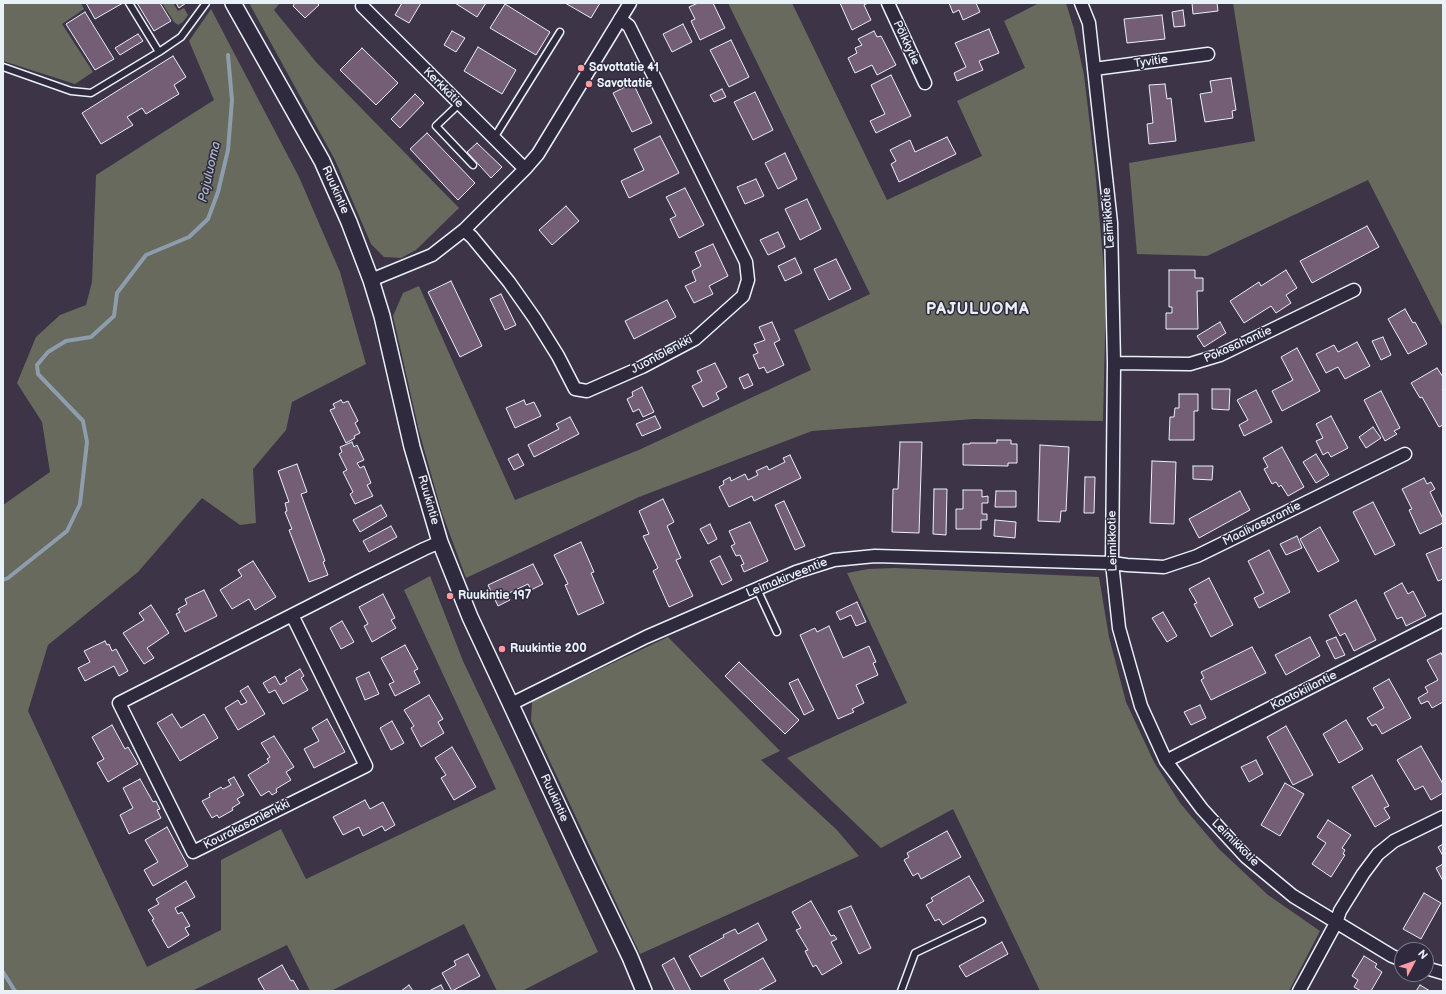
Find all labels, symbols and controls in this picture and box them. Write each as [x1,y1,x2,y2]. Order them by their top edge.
street label: Pölkkytie [889,18,923,68]
street label: Tyvitie [1133,53,1169,71]
place label: Savottatie 41 [589,61,659,75]
marker: Savottatie 41 [576,63,586,73]
street label: Kerkkätie [420,65,466,111]
place label: Savottatie [597,77,652,91]
marker: Savottatie [584,79,594,89]
water label: Pajuluoma [195,140,225,204]
street label: Ruukintie [318,164,352,216]
street label: Leimikkotie [1100,187,1118,249]
district label: PAJULUOMA [926,300,1030,320]
street label: Pokasahantie [1202,324,1274,366]
street label: Juontolenkki [629,333,695,377]
street label: Ruukintie [414,474,442,526]
street label: Maalivasarantie [1220,499,1304,549]
street label: Leimikkotie [1105,510,1121,572]
street label: Leimakirveentie [744,555,830,601]
place label: Ruukintie 197 [458,589,531,603]
marker: Ruukintie 197 [445,591,455,601]
place label: Ruukintie 200 [510,642,587,656]
marker: Ruukintie 200 [497,644,507,654]
street label: Kaatokiilantie [1268,668,1340,714]
street label: Ruukintie [537,772,571,824]
street label: Kourakasanlenkki [201,797,293,853]
street label: Leimikkotie [1208,816,1262,870]
north arrow [1394,942,1434,982]
text: N [1415,947,1430,962]

